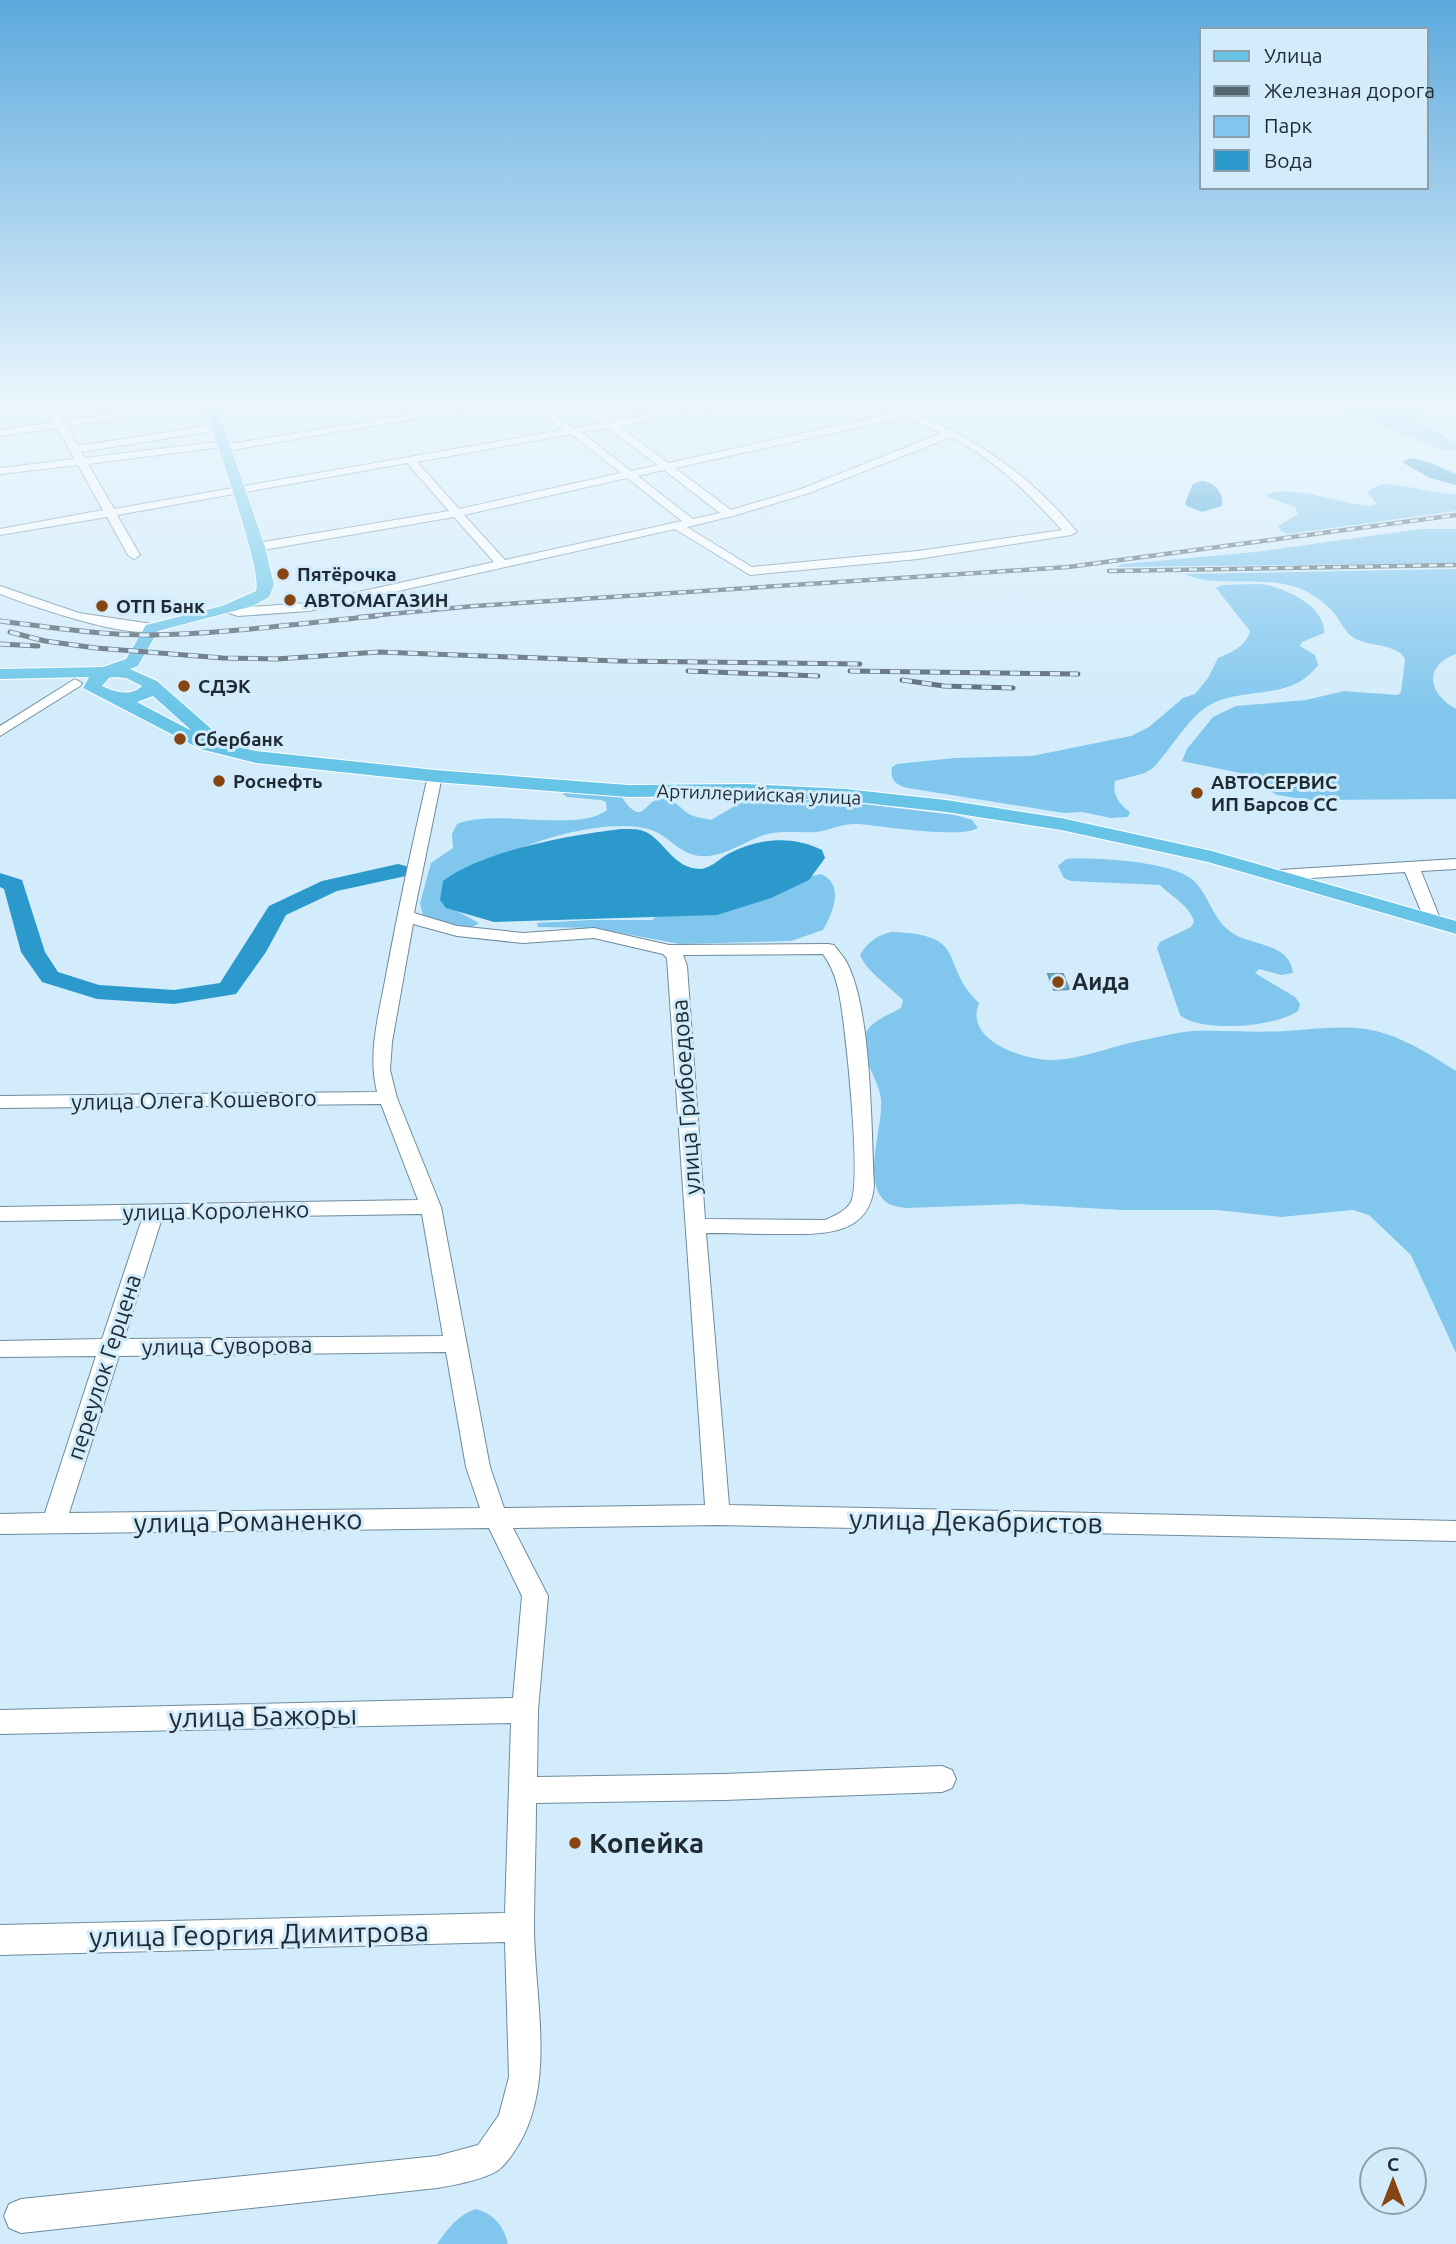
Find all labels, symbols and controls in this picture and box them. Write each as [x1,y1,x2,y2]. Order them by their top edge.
legend [1200,28,1428,189]
text: Улица [1264,43,1322,67]
text: Железная дорога [1264,78,1435,102]
text: Парк [1264,113,1313,137]
text: Вода [1264,148,1313,172]
place label: Пятёрочка [297,563,396,585]
marker: Пятёрочка [275,566,291,582]
place label: АВТОМАГАЗИН [304,589,448,611]
marker: АВТОМАГАЗИН [282,592,298,608]
place label: ОТП Банк [116,595,205,617]
marker: ОТП Банк [94,598,110,614]
place label: СДЭК [198,675,251,697]
marker: СДЭК [176,678,192,694]
place label: Сбербанк [194,728,284,750]
marker: Сбербанк [172,731,188,747]
place label: Роснефть [233,770,323,792]
place label: АВТОСЕРВИС ИП Барсов СС [1211,771,1337,815]
marker: Роснефть [211,773,227,789]
street label: Артиллерийская улица [656,779,862,809]
marker: АВТОСЕРВИС ИП Барсов СС [1189,785,1205,801]
place label: Аида [1072,969,1130,994]
marker: Аида [1050,974,1066,990]
street label: улица Грибоедова [666,998,705,1196]
street label: улица Олега Кошевого [71,1085,317,1114]
street label: улица Короленко [122,1196,310,1225]
street label: переулок Герцена [62,1271,145,1463]
street label: улица Суворова [141,1332,313,1359]
street label: улица Романенко [133,1503,363,1538]
street label: улица Декабристов [849,1503,1103,1538]
street label: улица Бажоры [168,1698,357,1733]
place label: Копейка [589,1827,704,1858]
marker: Копейка [567,1835,583,1851]
street label: улица Георгия Димитрова [89,1915,429,1952]
north arrow [1358,2146,1428,2216]
text: С [1387,2153,1399,2175]

